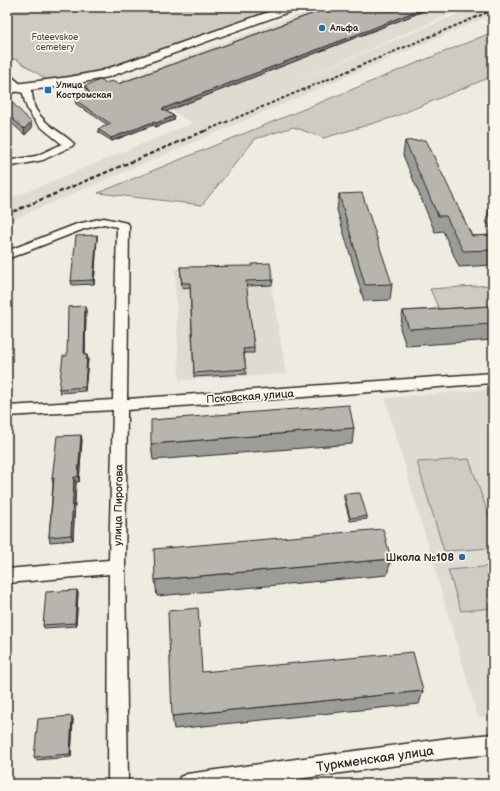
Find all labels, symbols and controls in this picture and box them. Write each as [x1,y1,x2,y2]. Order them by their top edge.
marker: Альфа [317,23,327,33]
place label: Альфа [329,23,359,34]
park label: Fateevskoe cemetery [32,32,79,53]
place label: Улица Костромская [56,80,112,101]
marker: Улица Костромская [43,85,53,95]
street label: Псковская улица [206,387,295,406]
street label: улица Пирогова [111,464,126,546]
place label: Школа №108 [386,551,454,564]
marker: Школа №108 [457,552,467,562]
street label: Туркменская улица [315,743,435,775]

